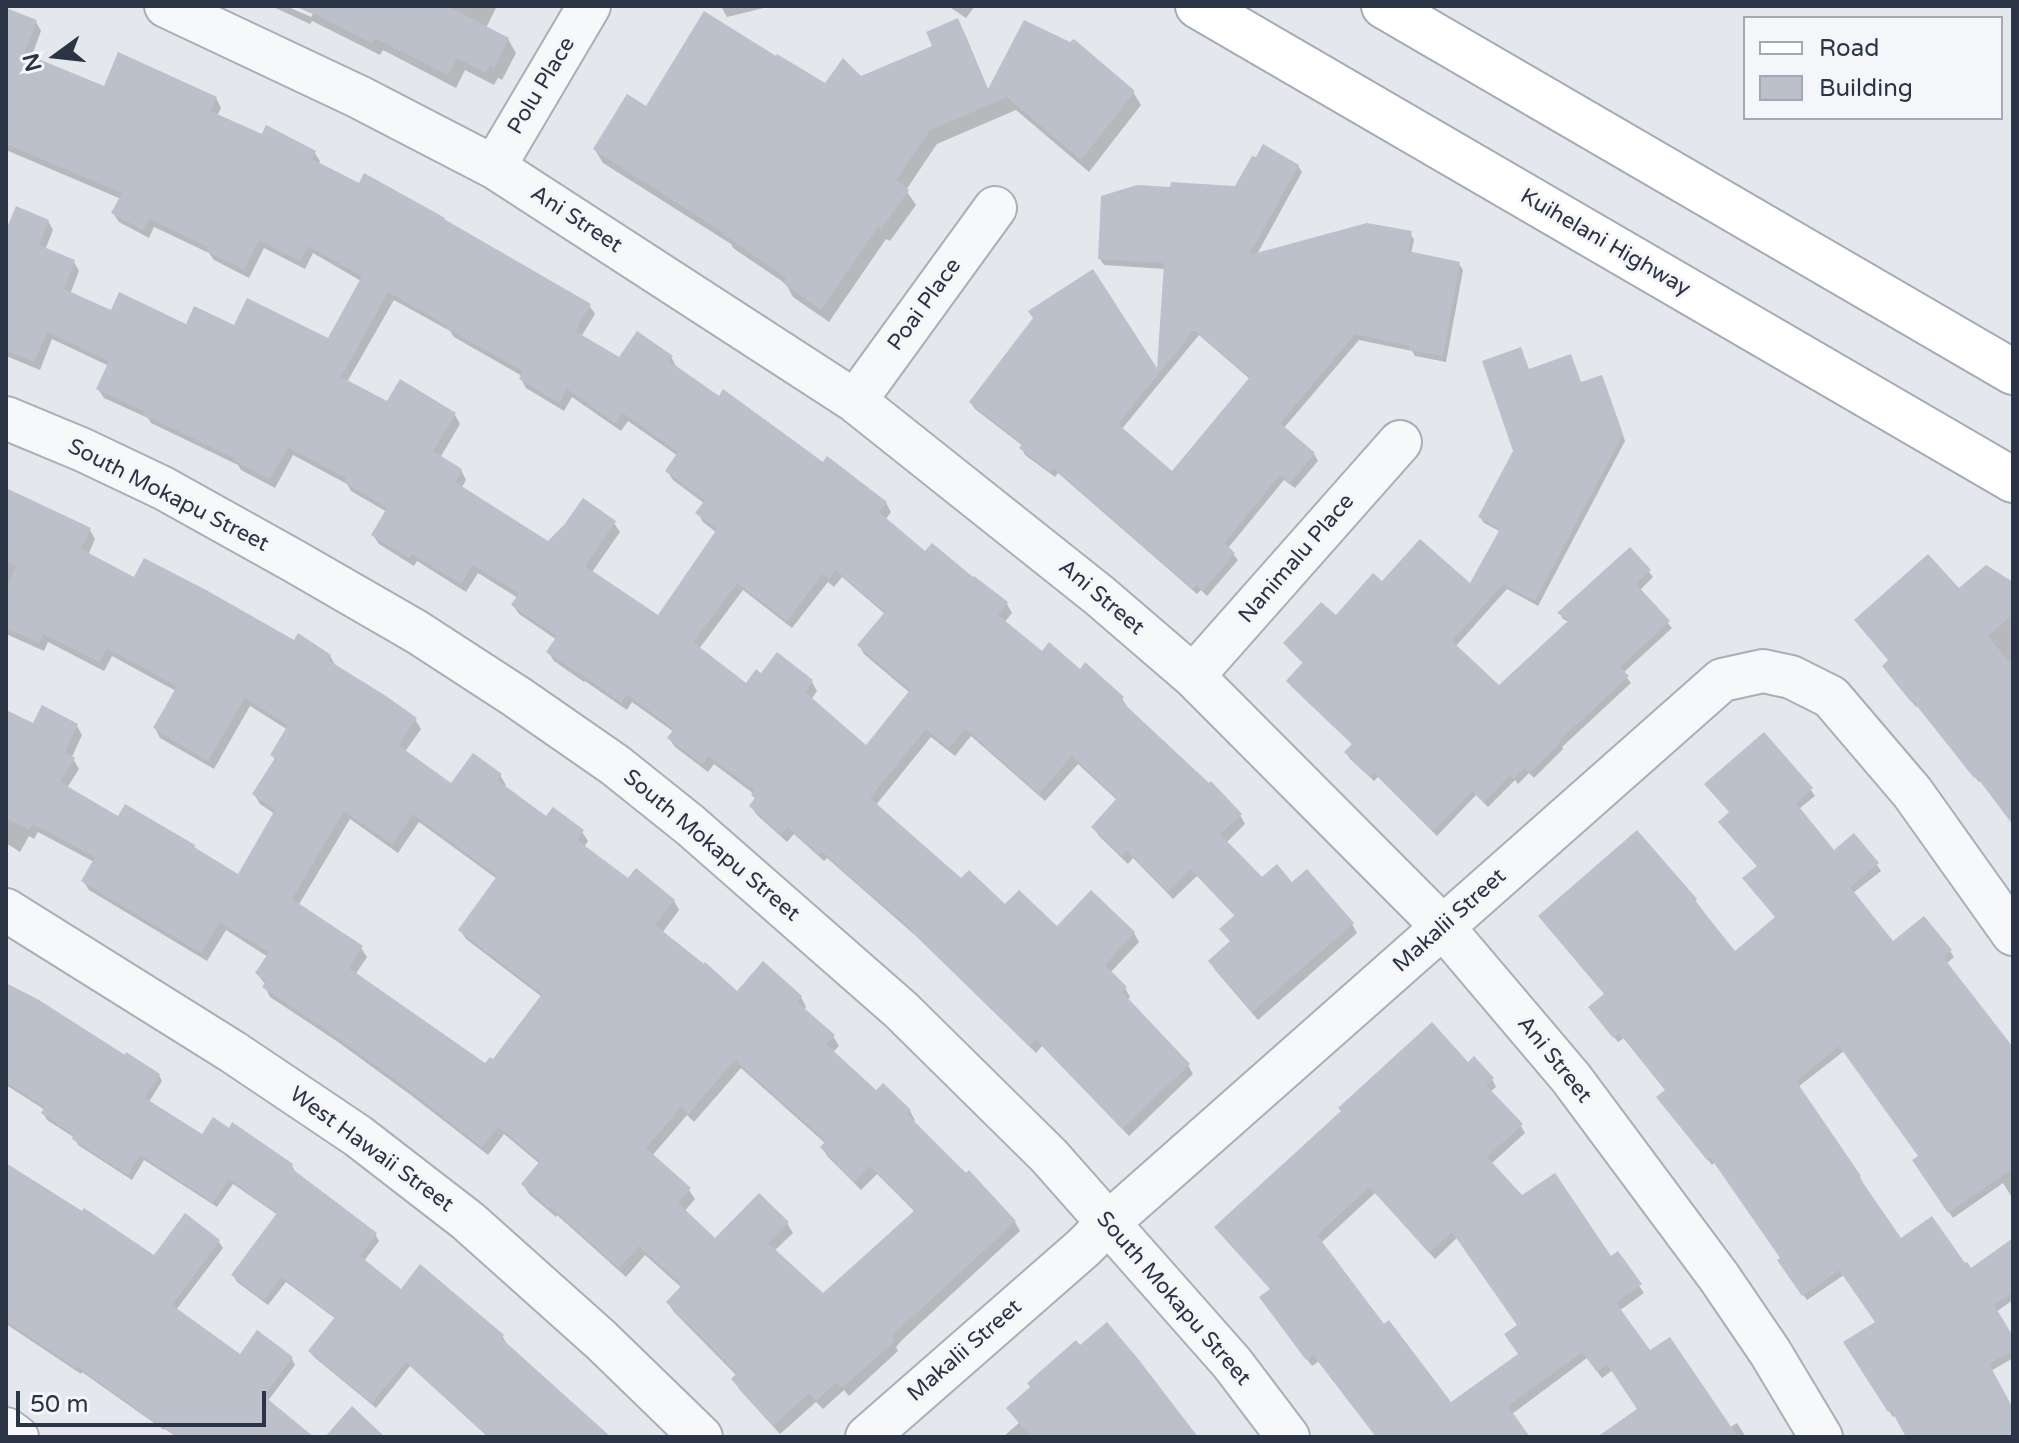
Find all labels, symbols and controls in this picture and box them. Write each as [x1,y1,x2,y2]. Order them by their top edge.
north arrow [16,16,96,96]
legend [1743,16,2003,120]
street label: Polu Place [503,32,581,140]
text: Road [1819,34,1879,63]
text: N [18,50,48,74]
text: Building [1819,74,1913,103]
street label: Ani Street [525,181,627,259]
street label: Kuihelani Highway [1515,184,1695,302]
street label: Poai Place [883,254,967,356]
street label: South Mokapu Street [63,434,273,558]
street label: Nanimalu Place [1234,489,1360,629]
street label: Ani Street [1053,555,1149,641]
street label: South Mokapu Street [617,764,805,928]
street label: Makalii Street [1388,863,1512,979]
street label: Ani Street [1511,1011,1597,1109]
street label: West Hawaii Street [284,1082,458,1218]
street label: South Mokapu Street [1090,1207,1256,1391]
street label: Makalii Street [902,1294,1028,1408]
scale bar [20,1375,270,1425]
text: 50 m [30,1390,88,1419]

